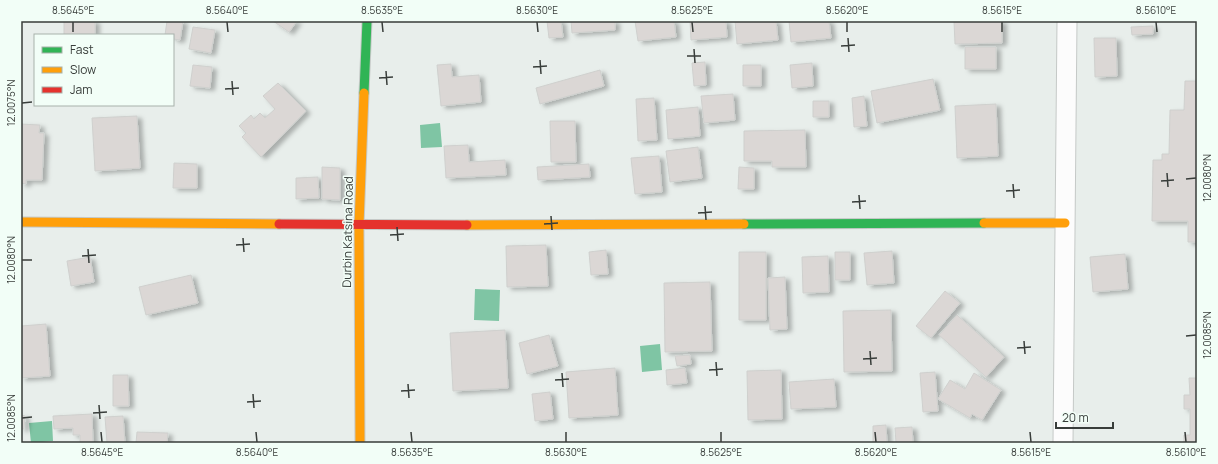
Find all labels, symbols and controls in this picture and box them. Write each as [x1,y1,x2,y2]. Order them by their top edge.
text: 8.5645°E [52,3,94,17]
text: 8.5640°E [206,3,249,17]
text: 8.5635°E [361,3,403,17]
text: 8.5630°E [516,3,558,17]
text: 8.5625°E [671,3,713,17]
text: 8.5620°E [826,3,868,17]
text: 8.5615°E [982,3,1022,17]
text: 8.5610°E [1136,3,1176,17]
legend [34,34,174,106]
text: Fast [70,41,94,58]
text: Slow [70,61,96,78]
text: 12.0075°N [4,80,18,126]
text: Jam [70,81,92,98]
text: 12.0080°N [1200,154,1214,202]
street label: Durbin Katsina Road [338,176,357,288]
text: 12.0080°N [4,236,18,284]
text: 12.0085°N [1200,311,1214,359]
text: 12.0085°N [4,394,18,442]
scale bar [1056,404,1113,430]
text: 20 m [1062,409,1089,426]
text: 8.5645°E [81,445,123,459]
text: 8.5640°E [236,445,279,459]
text: 8.5635°E [391,445,433,459]
text: 8.5630°E [545,445,587,459]
text: 8.5625°E [700,445,742,459]
text: 8.5620°E [855,445,897,459]
text: 8.5615°E [1011,445,1051,459]
text: 8.5610°E [1166,445,1206,459]

